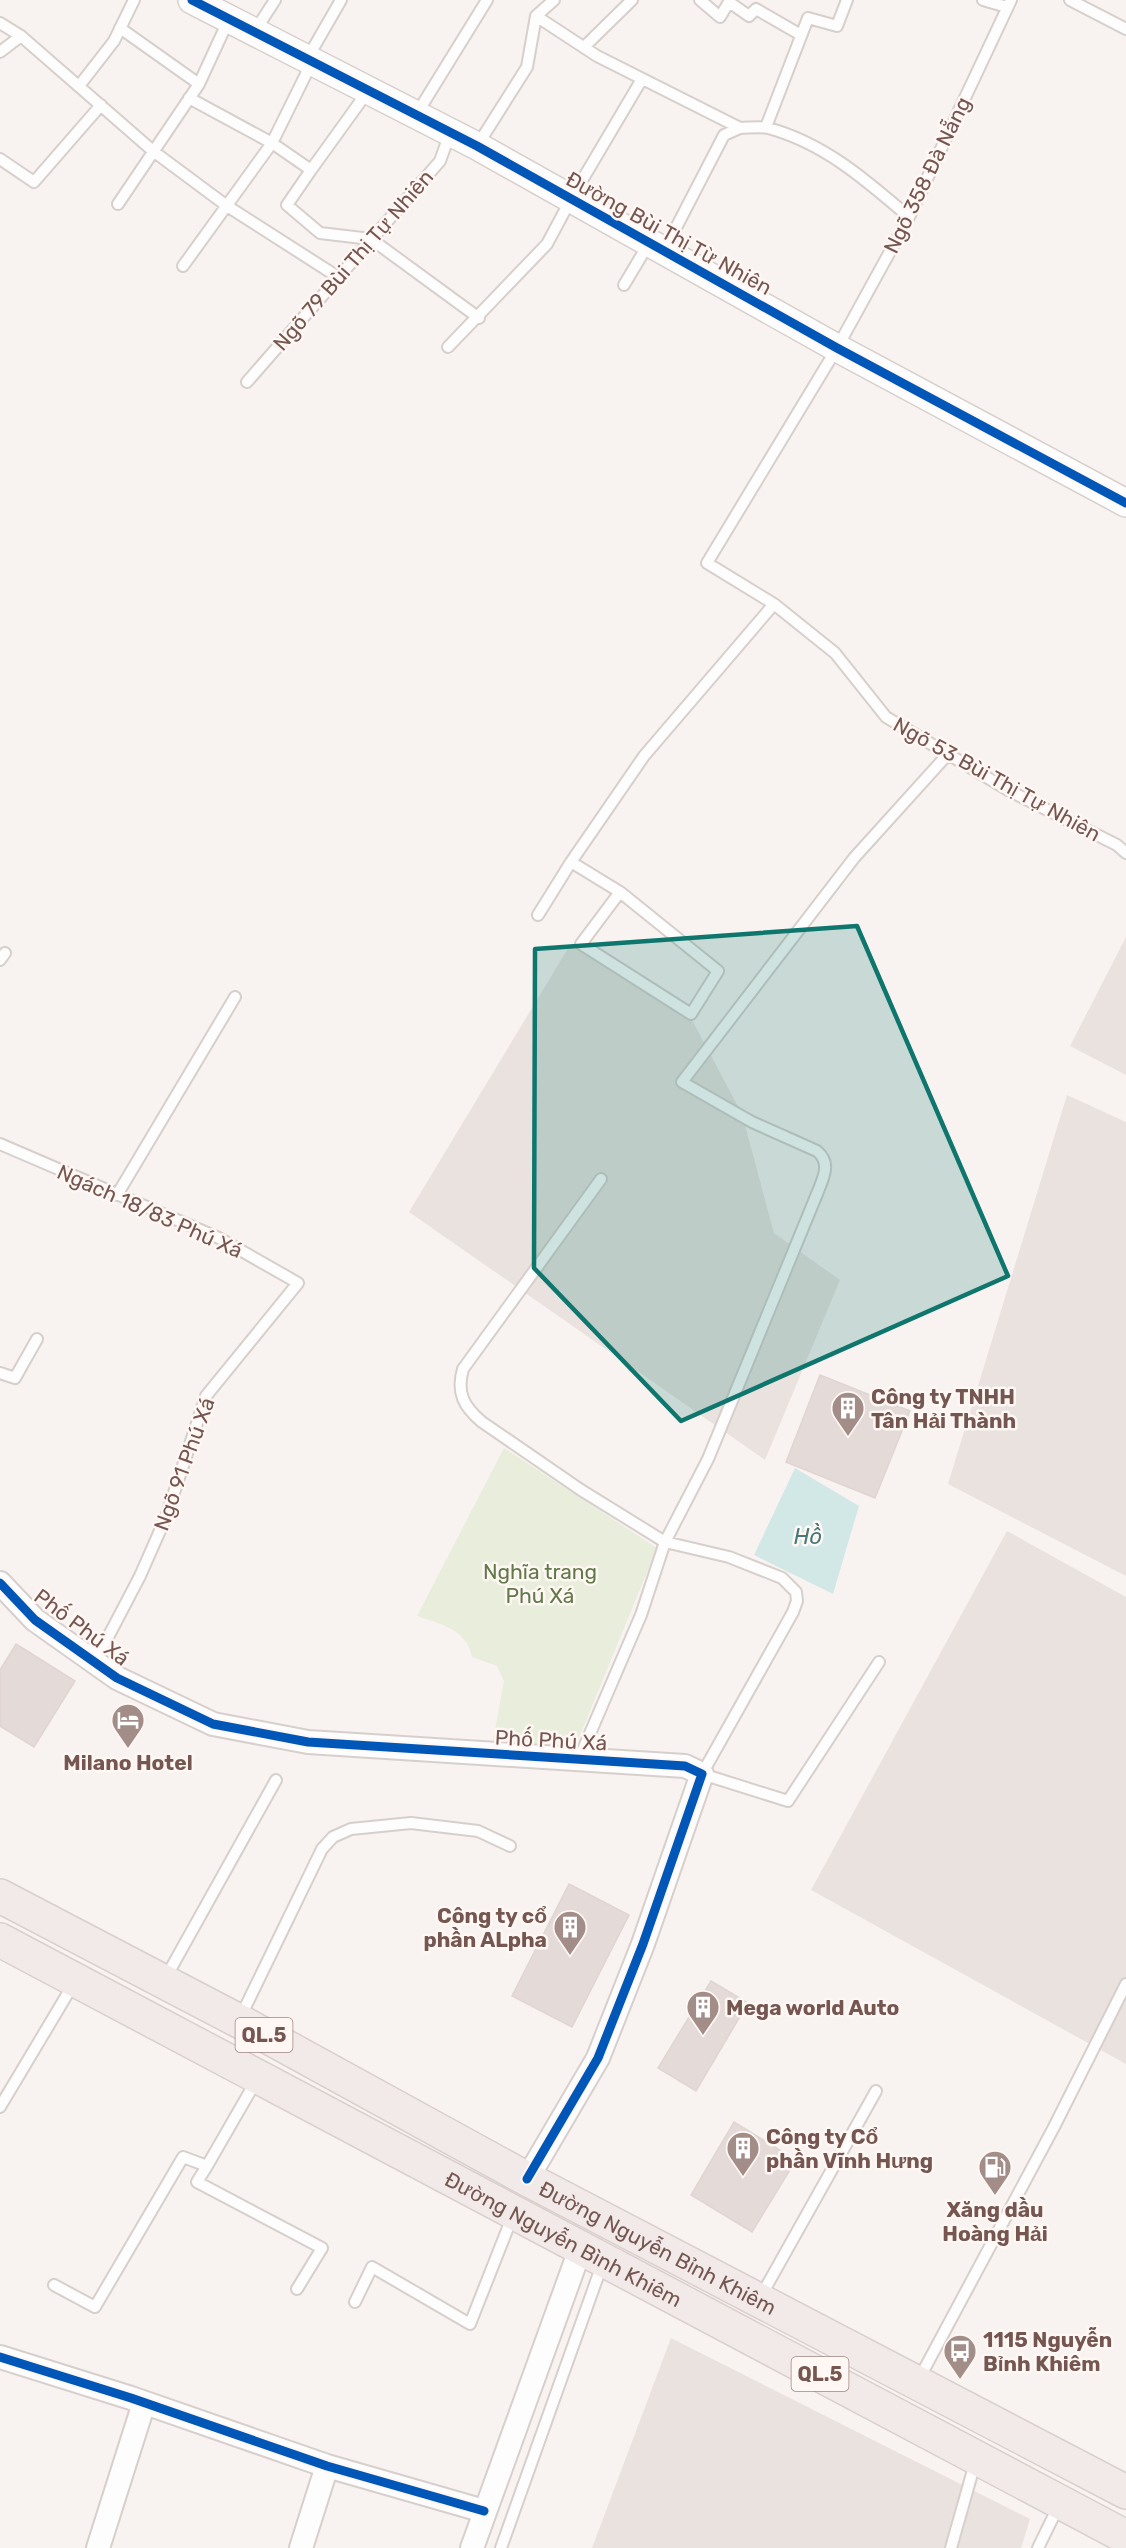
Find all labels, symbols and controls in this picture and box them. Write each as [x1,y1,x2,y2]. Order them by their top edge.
street label: Ngõ 358 Đà Nẵng [878,93,976,257]
street label: Ngõ 79 Bùi Thị Tự Nhiên [268,165,438,355]
street label: Đường Bùi Thị Từ Nhiên [562,166,776,300]
street label: Ngõ 53 Bùi Thị Tự Nhiên [889,712,1105,846]
street label: Ngách 18/83 Phú Xá [53,1159,247,1263]
place label: Công ty TNHH Tân Hải Thành [871,1384,1016,1433]
building icon: Công ty TNHH Tân Hải Thành [830,1390,866,1437]
street label: Ngõ 91 Phú Xá [148,1394,220,1534]
water label: Hồ [794,1523,822,1550]
park label: Nghĩa trang Phú Xá [483,1559,597,1608]
street label: Phố Phú Xá [30,1583,134,1671]
hotel icon: Milano Hotel [110,1702,146,1749]
street label: Phố Phú Xá [494,1725,608,1755]
place label: Milano Hotel [63,1750,193,1775]
place label: Công ty cổ phần ALpha [423,1903,547,1952]
building icon: Công ty cổ phần ALpha [552,1909,588,1956]
building icon: Mega world Auto [685,1989,721,2036]
place label: Mega world Auto [726,1995,899,2020]
road number: QL.5 [236,2018,292,2052]
place label: Công ty Cổ phần Vĩnh Hưng [766,2124,933,2173]
building icon: Công ty Cổ phần Vĩnh Hưng [725,2130,761,2177]
fuel station icon: Xăng dầu Hoàng Hải [977,2149,1013,2196]
street label: Đường Nguyễn Bình Khiêm [441,2166,686,2312]
street label: Đường Nguyễn Bỉnh Khiêm [535,2175,781,2320]
place label: Xăng dầu Hoàng Hải [942,2197,1048,2246]
place label: 1115 Nguyễn Bỉnh Khiêm [983,2327,1112,2376]
bus stop icon: 1115 Nguyễn Bỉnh Khiêm [942,2333,978,2380]
road number: QL.5 [792,2357,848,2391]

